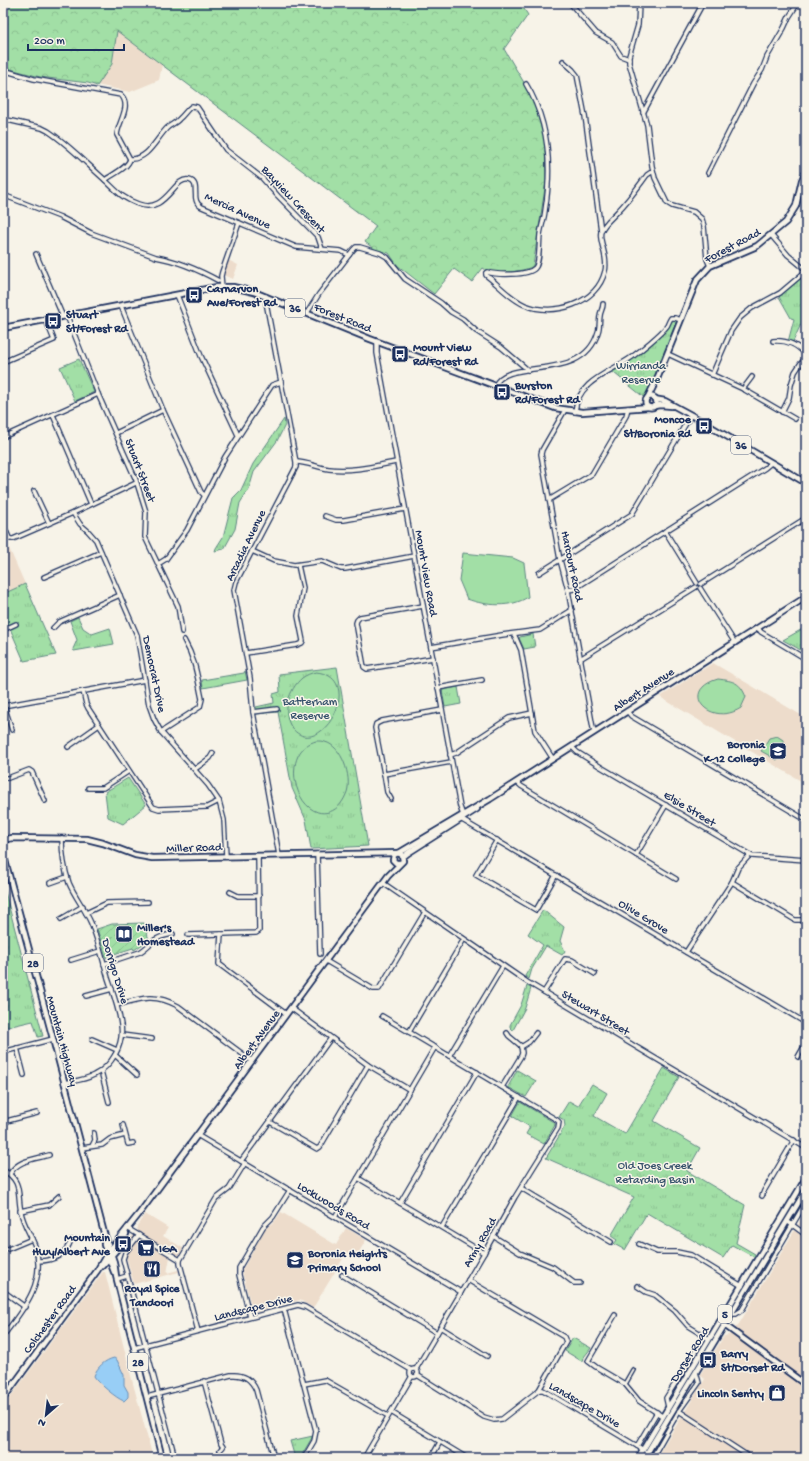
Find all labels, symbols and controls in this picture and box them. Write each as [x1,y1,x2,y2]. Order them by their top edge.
scale bar [28,26,124,52]
text: 200 m [34,35,65,49]
street label: Bayview Crescent [257,163,328,238]
street label: Mercia Avenue [202,190,273,234]
street label: Forest Road [702,226,764,268]
place label: Carnarvon Ave/Forest Rd [206,283,279,311]
bus stop icon: Carnarvon Ave/Forest Rd [184,285,204,305]
road number: 36 [285,299,305,317]
street label: Forest Road [310,301,374,337]
place label: Stuart St/Forest Rd [66,309,130,337]
bus stop icon: Stuart St/Forest Rd [43,311,63,331]
place label: Mount View Rd/Forest Rd [412,342,479,370]
bus stop icon: Mount View Rd/Forest Rd [390,344,410,364]
park label: Wirrianda Reserve [616,360,666,388]
place label: Burston Rd/Forest Rd [514,380,581,408]
bus stop icon: Burston Rd/Forest Rd [492,382,512,402]
place label: Moncoe St/Boronia Rd [624,414,693,442]
bus stop icon: Moncoe St/Boronia Rd [694,416,714,436]
road number: 36 [731,436,751,454]
street label: Stuart Street [121,437,158,505]
street label: Arcadia Avenue [224,507,270,584]
street label: Mount View Road [411,529,440,619]
street label: Harcourt Road [557,530,586,604]
street label: Democrat Drive [138,634,168,715]
street label: Albert Avenue [611,665,678,716]
park label: Batterham Reserve [282,696,338,724]
place label: Boronia K-12 College [703,739,766,767]
school or university icon: Boronia K-12 College [768,741,788,761]
street label: Elsie Street [660,789,718,831]
street label: Miller Road [166,841,223,857]
street label: Olive Grove [615,897,671,939]
place label: Miller's Homestead [137,922,196,950]
library icon: Miller's Homestead [114,924,134,944]
street label: Dorrigo Drive [97,936,131,1007]
road number: 28 [23,954,43,972]
street label: Stewart Street [559,988,632,1040]
street label: Mountain Highway [42,995,80,1088]
street label: Albert Avenue [231,1007,284,1073]
park label: Old Joes Creek Retarding Basin [616,1160,695,1188]
street label: Lockwoods Road [294,1180,373,1234]
street label: Army Road [461,1215,501,1270]
place label: Mountain Hwy/Albert Ave [32,1232,111,1260]
bus stop icon: Mountain Hwy/Albert Ave [113,1234,133,1254]
supermarket icon: IGA [136,1238,156,1258]
place label: IGA [159,1243,177,1257]
place label: Boronia Heights Primary School [307,1248,387,1276]
school or university icon: Boronia Heights Primary School [285,1250,305,1270]
restaurant icon: Royal Spice Tandoori [142,1259,162,1279]
street label: Colchester Road [21,1283,81,1357]
place label: Royal Spice Tandoori [124,1283,180,1311]
street label: Landscape Drive [213,1292,295,1325]
road number: 5 [718,1305,732,1323]
street label: Dorset Road [668,1324,714,1386]
place label: Barry St/Dorset Rd [720,1348,786,1376]
bus stop icon: Barry St/Dorset Rd [698,1350,718,1370]
road number: 28 [128,1353,148,1371]
street label: Landscape Drive [546,1380,623,1432]
shop icon: Lincoln Sentry [767,1383,787,1403]
place label: Lincoln Sentry [697,1388,764,1402]
north arrow [26,1395,66,1435]
text: N [36,1415,48,1429]

